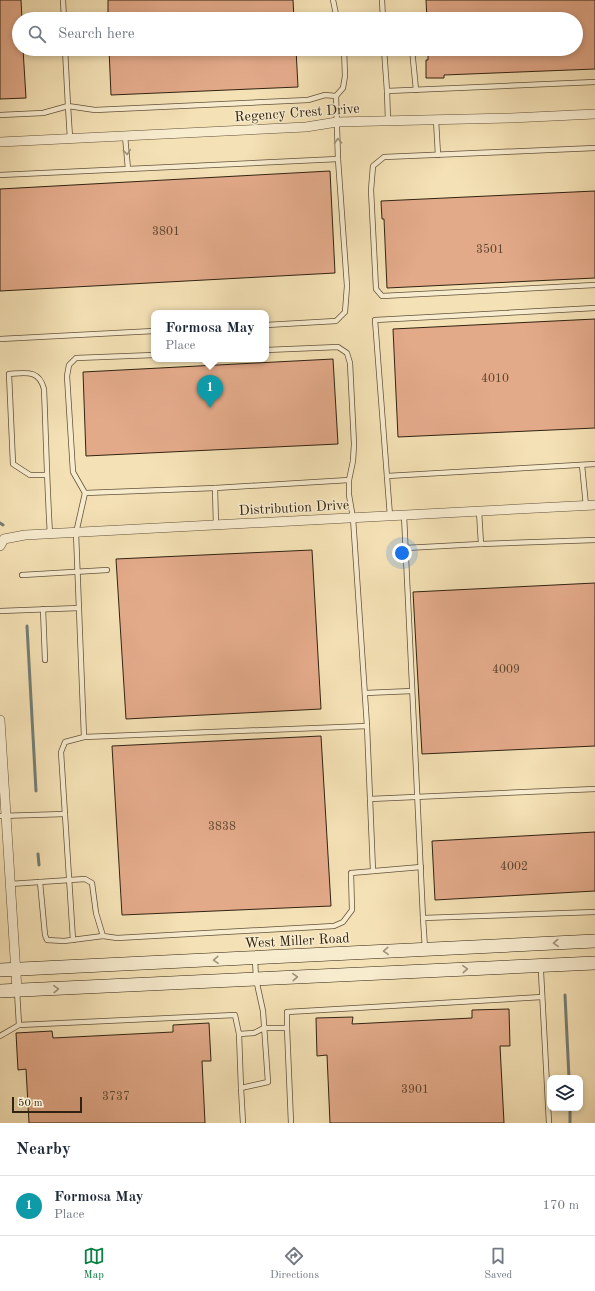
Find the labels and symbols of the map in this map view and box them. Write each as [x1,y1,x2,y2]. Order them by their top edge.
street label: Regency Crest Drive [234,102,360,124]
one-way arrow [333,138,342,144]
one-way arrow [122,149,131,155]
house number: 3801 [152,226,180,238]
house number: 3501 [476,243,504,256]
house number: 4010 [481,373,509,385]
pin: 1 [197,375,223,408]
street label: Distribution Drive [238,498,350,518]
your location [392,543,412,563]
house number: 4009 [492,664,520,676]
house number: 3838 [208,821,236,833]
house number: 4002 [500,861,528,873]
street label: West Miller Road [244,931,350,951]
one-way arrow [553,939,559,947]
one-way arrow [383,947,389,956]
one-way arrow [213,955,219,964]
one-way arrow [462,965,468,974]
one-way arrow [292,973,298,982]
one-way arrow [53,984,59,993]
house number: 3901 [401,1084,429,1096]
house number: 3737 [102,1091,130,1103]
scale bar [12,1095,82,1114]

